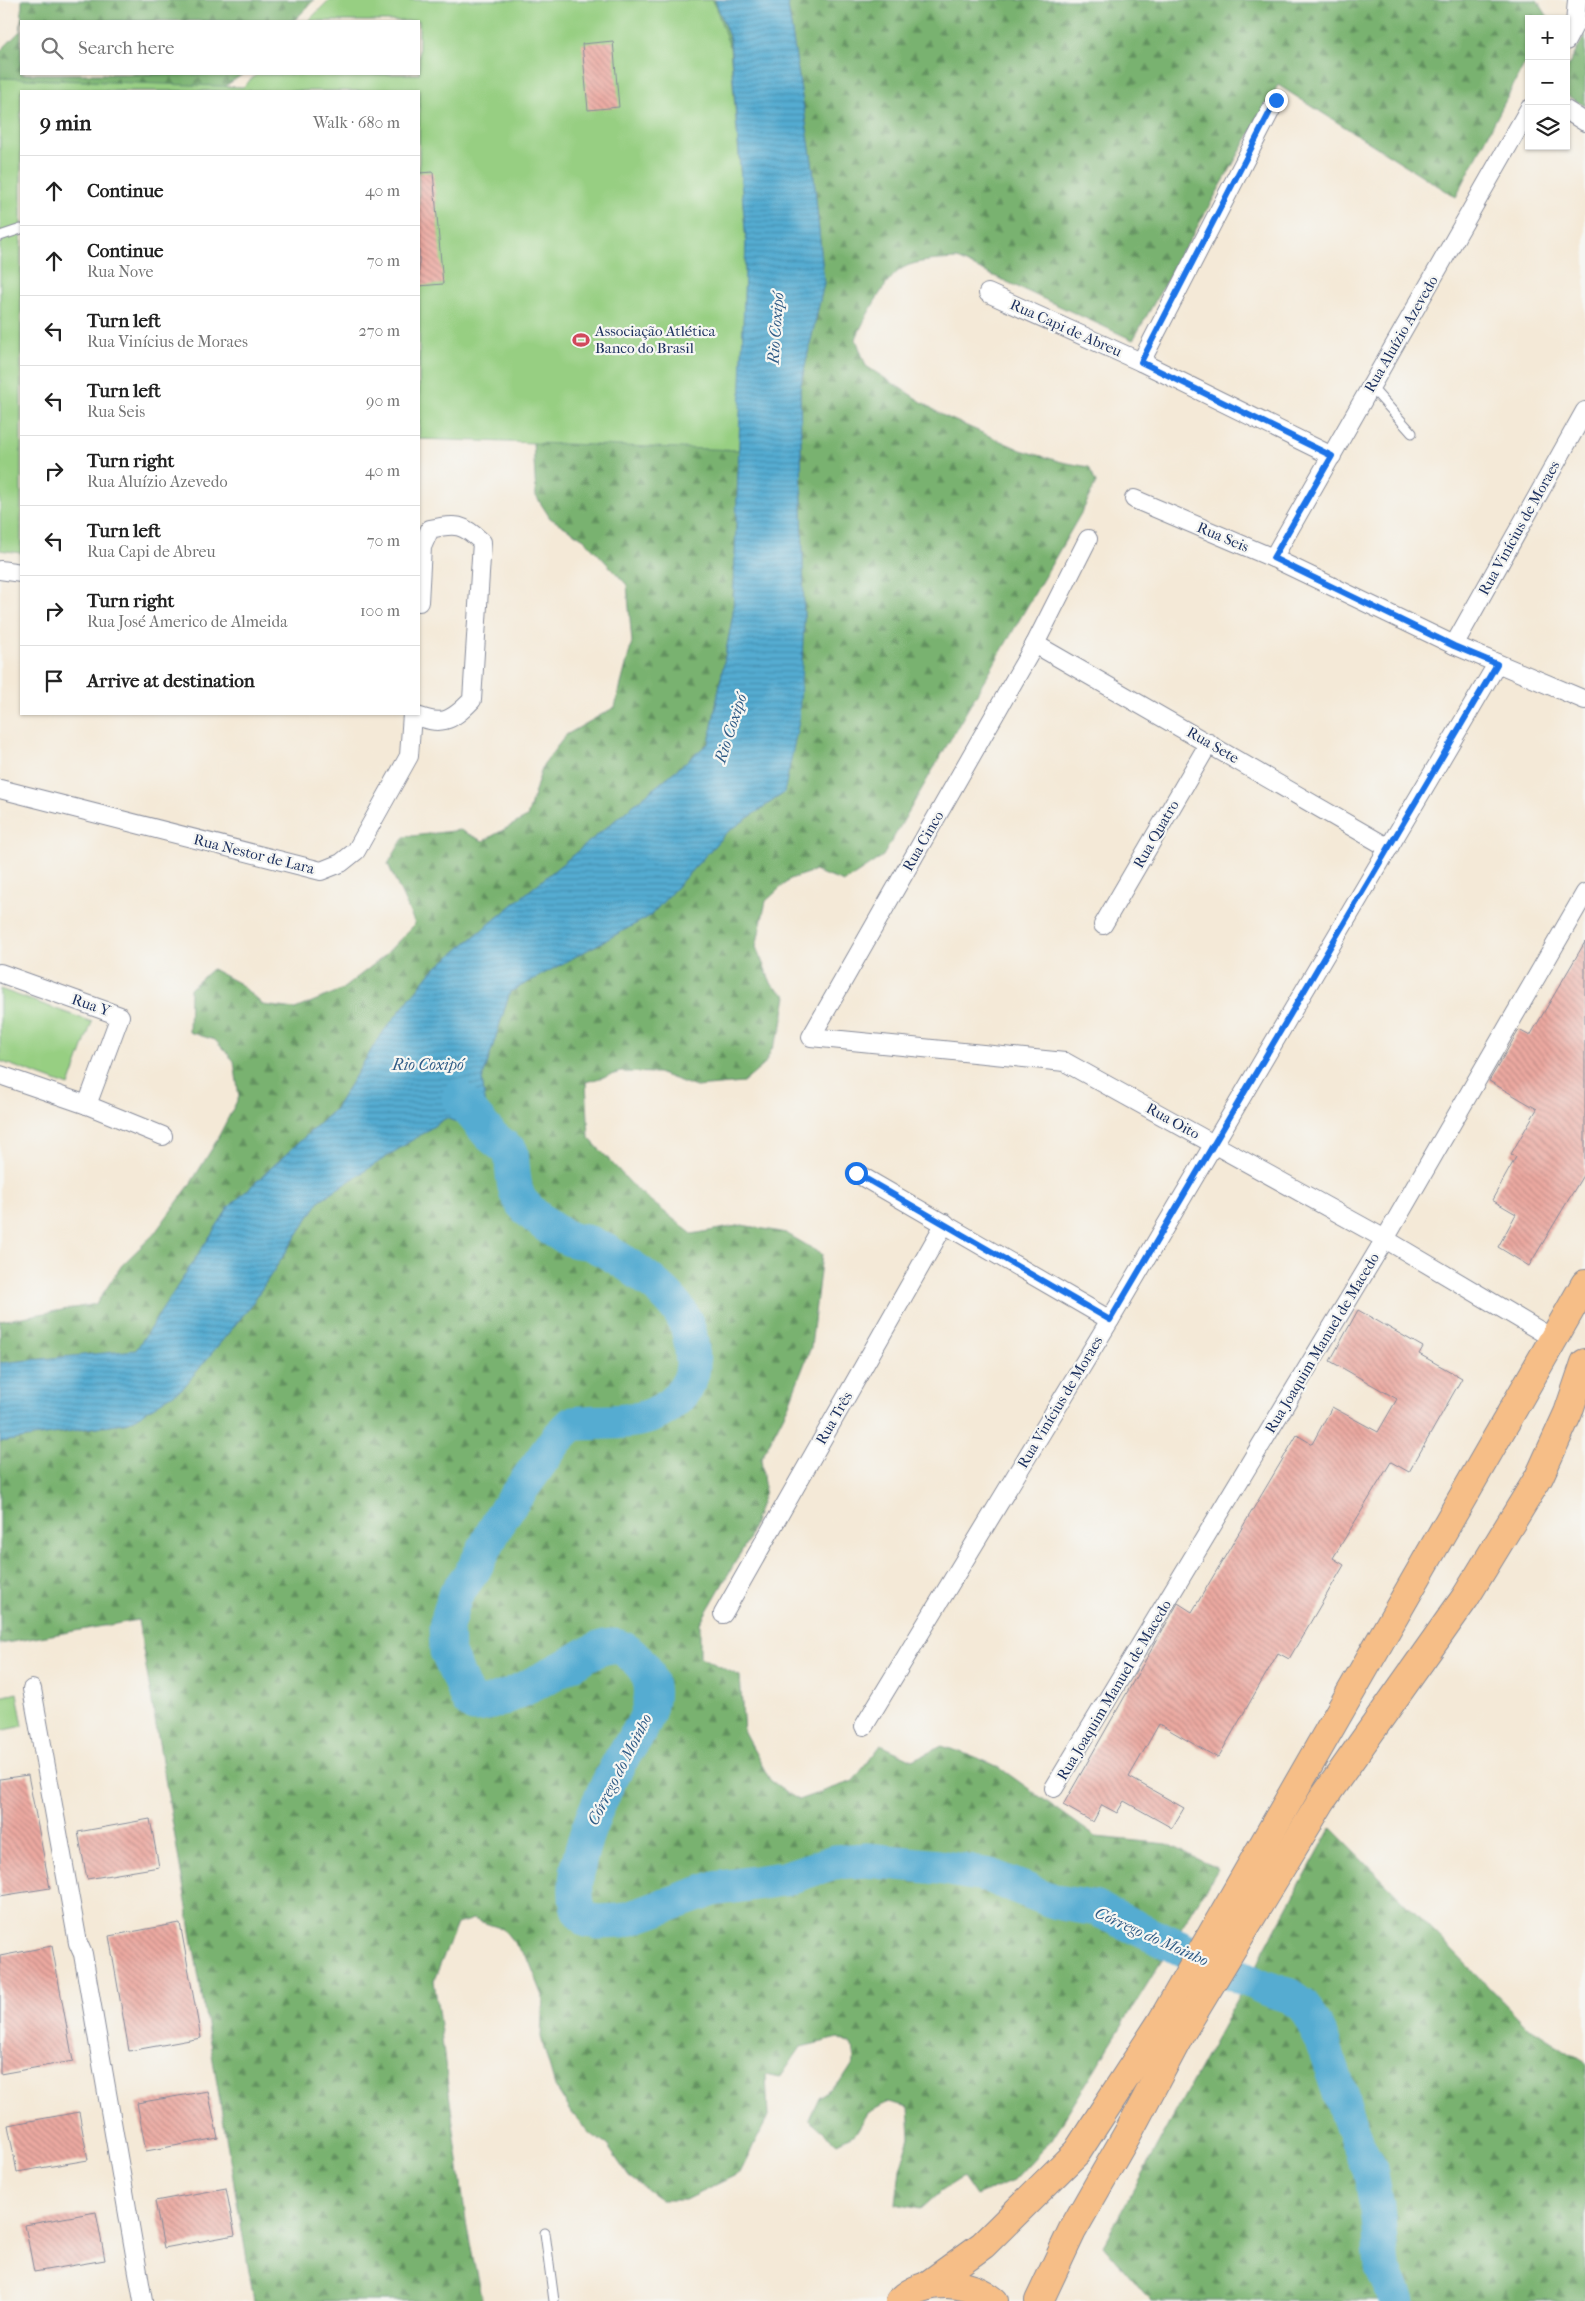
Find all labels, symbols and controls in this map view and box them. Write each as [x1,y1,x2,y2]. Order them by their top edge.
map controls [1525,15,1570,150]
button: + [1525,15,1570,60]
search box [20,20,420,75]
icon: search [38,34,66,62]
text: Search here [78,37,174,59]
button: − [1525,60,1570,105]
route end [1265,89,1288,112]
button: layers [1525,105,1570,150]
text: 9 min [40,111,91,135]
text: Walk · 680 m [313,113,400,132]
icon: ahead [40,177,68,205]
text: Continue [87,180,163,202]
text: 40 m [365,181,400,200]
text: Continue [87,240,163,262]
icon: ahead [40,247,68,275]
text: 70 m [367,251,400,270]
text: Rua Nove [87,262,154,281]
street label: Rua Aluízio Azevedo [1360,272,1442,396]
water label: Rio Coxipó [763,289,788,365]
street label: Rua Capi de Abreu [1007,295,1125,361]
text: Turn left [87,310,161,332]
icon: left [40,317,68,345]
text: 270 m [359,321,400,340]
place label: Associação Atlética Banco do Brasil [594,322,716,357]
sports icon: Associação Atlética Banco do Brasil [571,330,591,350]
text: Rua Vinícius de Moraes [87,332,248,351]
text: Turn left [87,380,161,402]
icon: left [40,387,68,415]
text: 90 m [366,391,400,410]
text: Rua Seis [87,402,145,421]
text: Turn right [87,450,174,472]
icon: right [40,457,68,485]
street label: Rua Vinícius de Moraes [1475,457,1564,598]
text: 40 m [365,461,400,480]
text: Rua Aluízio Azevedo [87,472,228,491]
street label: Rua Seis [1194,518,1252,556]
text: Turn left [87,520,161,542]
icon: left [40,527,68,555]
text: 70 m [367,531,400,550]
text: Rua Capi de Abreu [87,542,216,561]
text: Turn right [87,590,174,612]
icon: right [40,597,68,625]
text: 100 m [360,601,400,620]
text: Rua José Americo de Almeida [87,612,288,631]
icon: arrive [40,667,68,695]
text: Arrive at destination [87,670,255,692]
water label: Rio Coxipó [710,689,751,766]
street label: Rua Sete [1184,723,1243,767]
street label: Rua Quatro [1129,796,1183,871]
street label: Rua Cinco [899,807,948,874]
street label: Rua Nestor de Lara [192,830,317,878]
street label: Rua Y [69,990,113,1020]
water label: Rio Coxipó [391,1055,466,1074]
street label: Rua Oito [1143,1099,1203,1143]
route start [845,1162,868,1185]
street label: Rua Joaquim Manuel de Macedo [1261,1249,1383,1436]
street label: Rua Vinícius de Moraes [1013,1332,1107,1471]
street label: Rua Três [812,1388,856,1447]
street label: Rua Joaquim Manuel de Macedo [1053,1596,1175,1783]
water label: Córrego do Moinho [583,1710,656,1828]
water label: Córrego do Moinho [1092,1903,1212,1970]

